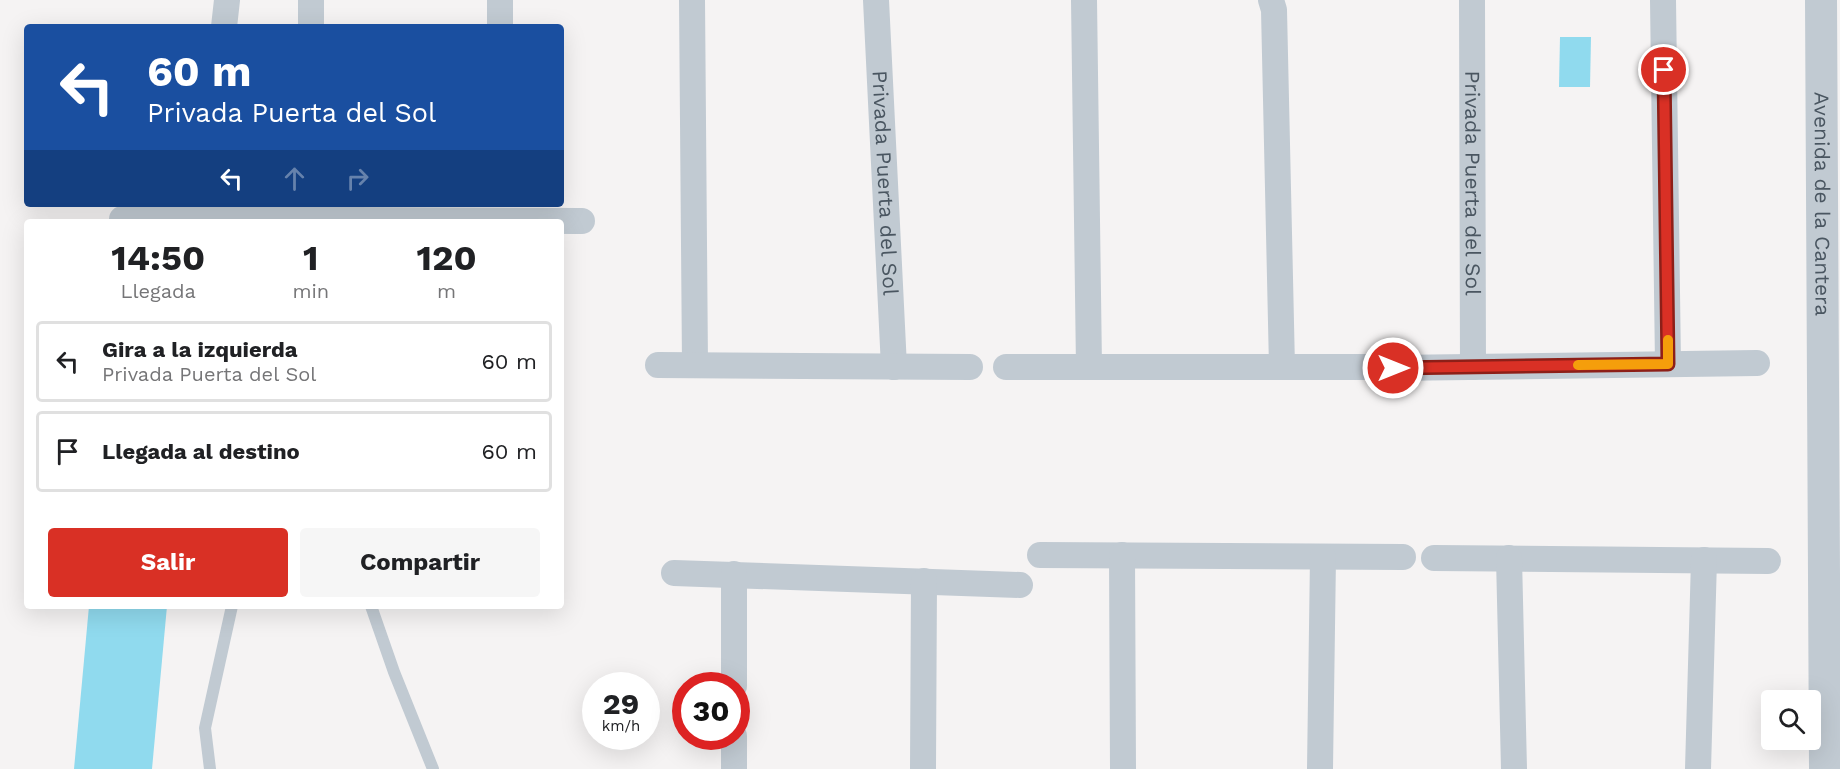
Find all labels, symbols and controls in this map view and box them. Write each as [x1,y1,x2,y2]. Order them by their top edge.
pin [1638,44,1689,95]
text: 60 m [147,47,251,96]
icon: left [48,48,126,126]
icon: arrive [1647,53,1680,86]
street label: Privada Puerta del Sol [867,70,903,296]
street label: Privada Puerta del Sol [1460,70,1486,296]
street label: Avenida de la Cantera [1809,92,1836,316]
text: Privada Puerta del Sol [147,97,436,129]
icon: left [215,162,248,195]
icon: ahead [278,162,311,195]
icon: right [341,162,374,195]
text: 14:50 [111,237,205,279]
text: 1 [303,237,319,279]
text: 120 [417,237,477,279]
text: Llegada [121,279,196,303]
text: min [292,279,329,303]
text: m [437,279,456,303]
position arrow [1361,336,1425,400]
text: Gira a la izquierda [102,337,298,362]
icon: left [51,345,84,378]
text: 60 m [481,349,537,374]
text: Privada Puerta del Sol [102,362,316,386]
icon: arrive [51,435,84,468]
text: Llegada al destino [102,439,300,464]
text: 60 m [481,439,537,464]
button: Salir [48,528,288,597]
button: Compartir [300,528,540,597]
speed limit sign: 30 [672,672,750,750]
text: 29 [603,686,639,721]
map controls [1761,690,1821,750]
button: search [1761,690,1821,750]
text: km/h [602,717,640,735]

